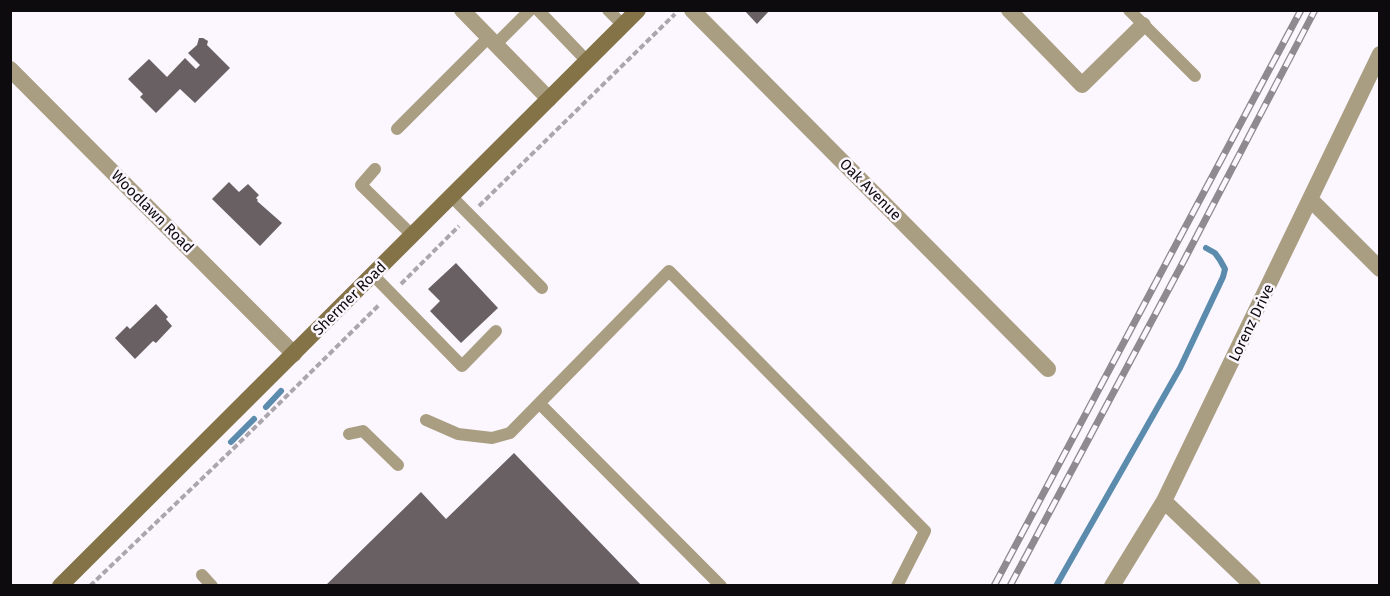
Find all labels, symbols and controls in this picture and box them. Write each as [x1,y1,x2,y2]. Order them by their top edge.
street label: Oak Avenue [835,155,905,225]
street label: Woodlawn Road [107,167,197,257]
street label: Shermer Road [310,259,390,339]
street label: Lorenz Drive [1226,281,1278,365]

